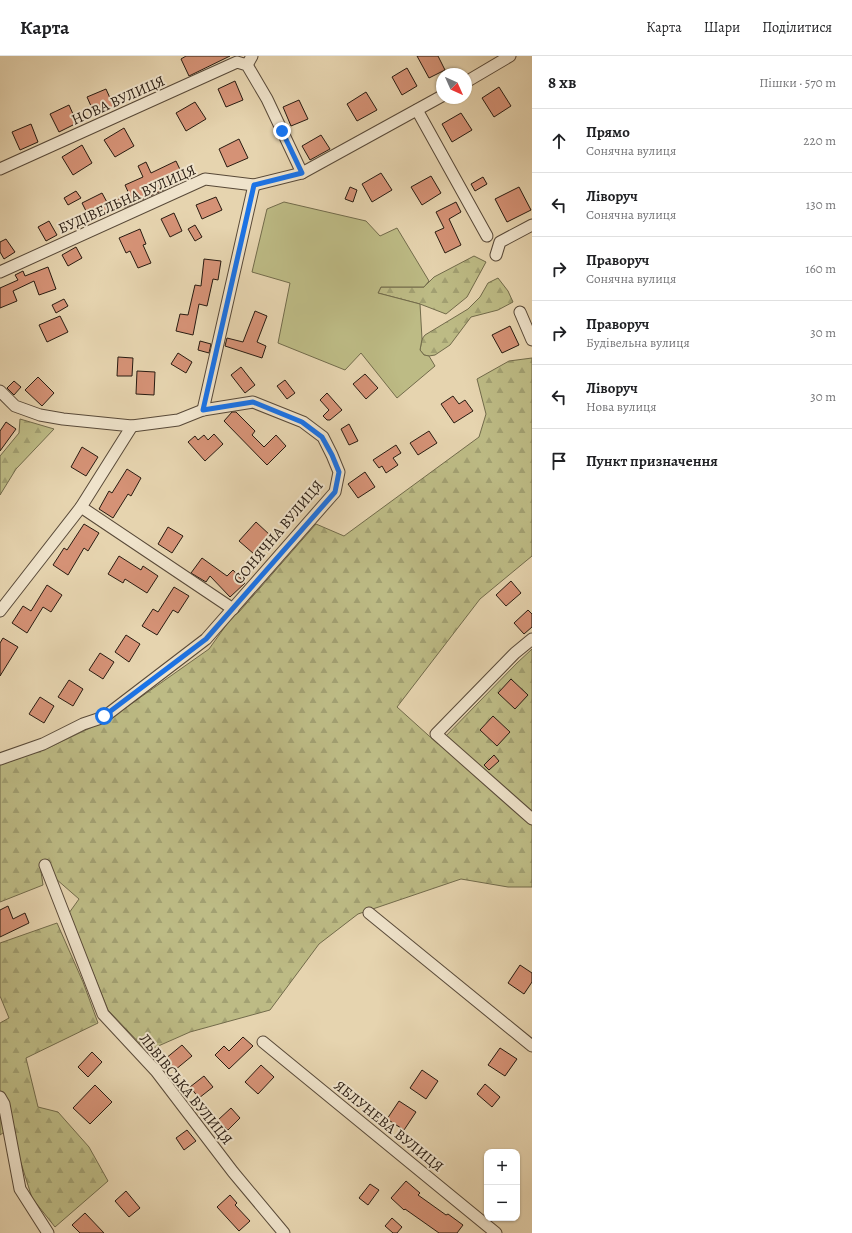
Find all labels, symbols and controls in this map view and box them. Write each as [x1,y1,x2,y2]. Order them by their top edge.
text: Карта [20,15,69,41]
text: Карта [646,18,682,37]
text: Шари [704,18,740,37]
text: Поділитися [762,18,832,37]
north arrow [436,68,472,104]
street label: НОВА ВУЛИЦЯ [68,70,168,130]
text: 8 хв [548,71,576,94]
text: Пішки · 570 m [759,74,836,91]
route end [273,122,291,140]
text: Прямо [586,122,630,142]
icon: ahead [548,130,570,152]
text: 220 m [803,132,836,149]
text: Сонячна вулиця [586,142,676,159]
street label: БУДІВЕЛЬНА ВУЛИЦЯ [55,160,199,238]
text: Ліворуч [586,186,638,206]
icon: left [548,194,570,216]
text: 130 m [806,196,836,213]
text: Сонячна вулиця [586,206,676,223]
text: Праворуч [586,250,649,270]
icon: right [548,258,570,280]
text: 160 m [805,260,836,277]
text: Сонячна вулиця [586,270,676,287]
text: Праворуч [586,314,649,334]
icon: right [548,322,570,344]
text: 30 m [810,324,836,341]
text: Будівельна вулиця [586,334,690,351]
text: Ліворуч [586,378,638,398]
icon: left [548,386,570,408]
text: 30 m [810,388,836,405]
text: Нова вулиця [586,398,657,415]
icon: arrive [548,450,570,472]
text: Пункт призначення [586,451,718,471]
street label: СОНЯЧНА ВУЛИЦЯ [229,476,327,588]
route start [95,707,113,725]
street label: ЛЬВІВСЬКА ВУЛИЦЯ [135,1029,237,1149]
street label: ЯБЛУНЕВА ВУЛИЦЯ [330,1076,448,1176]
map controls [484,1149,520,1221]
button: + [484,1149,520,1185]
button: − [484,1185,520,1221]

